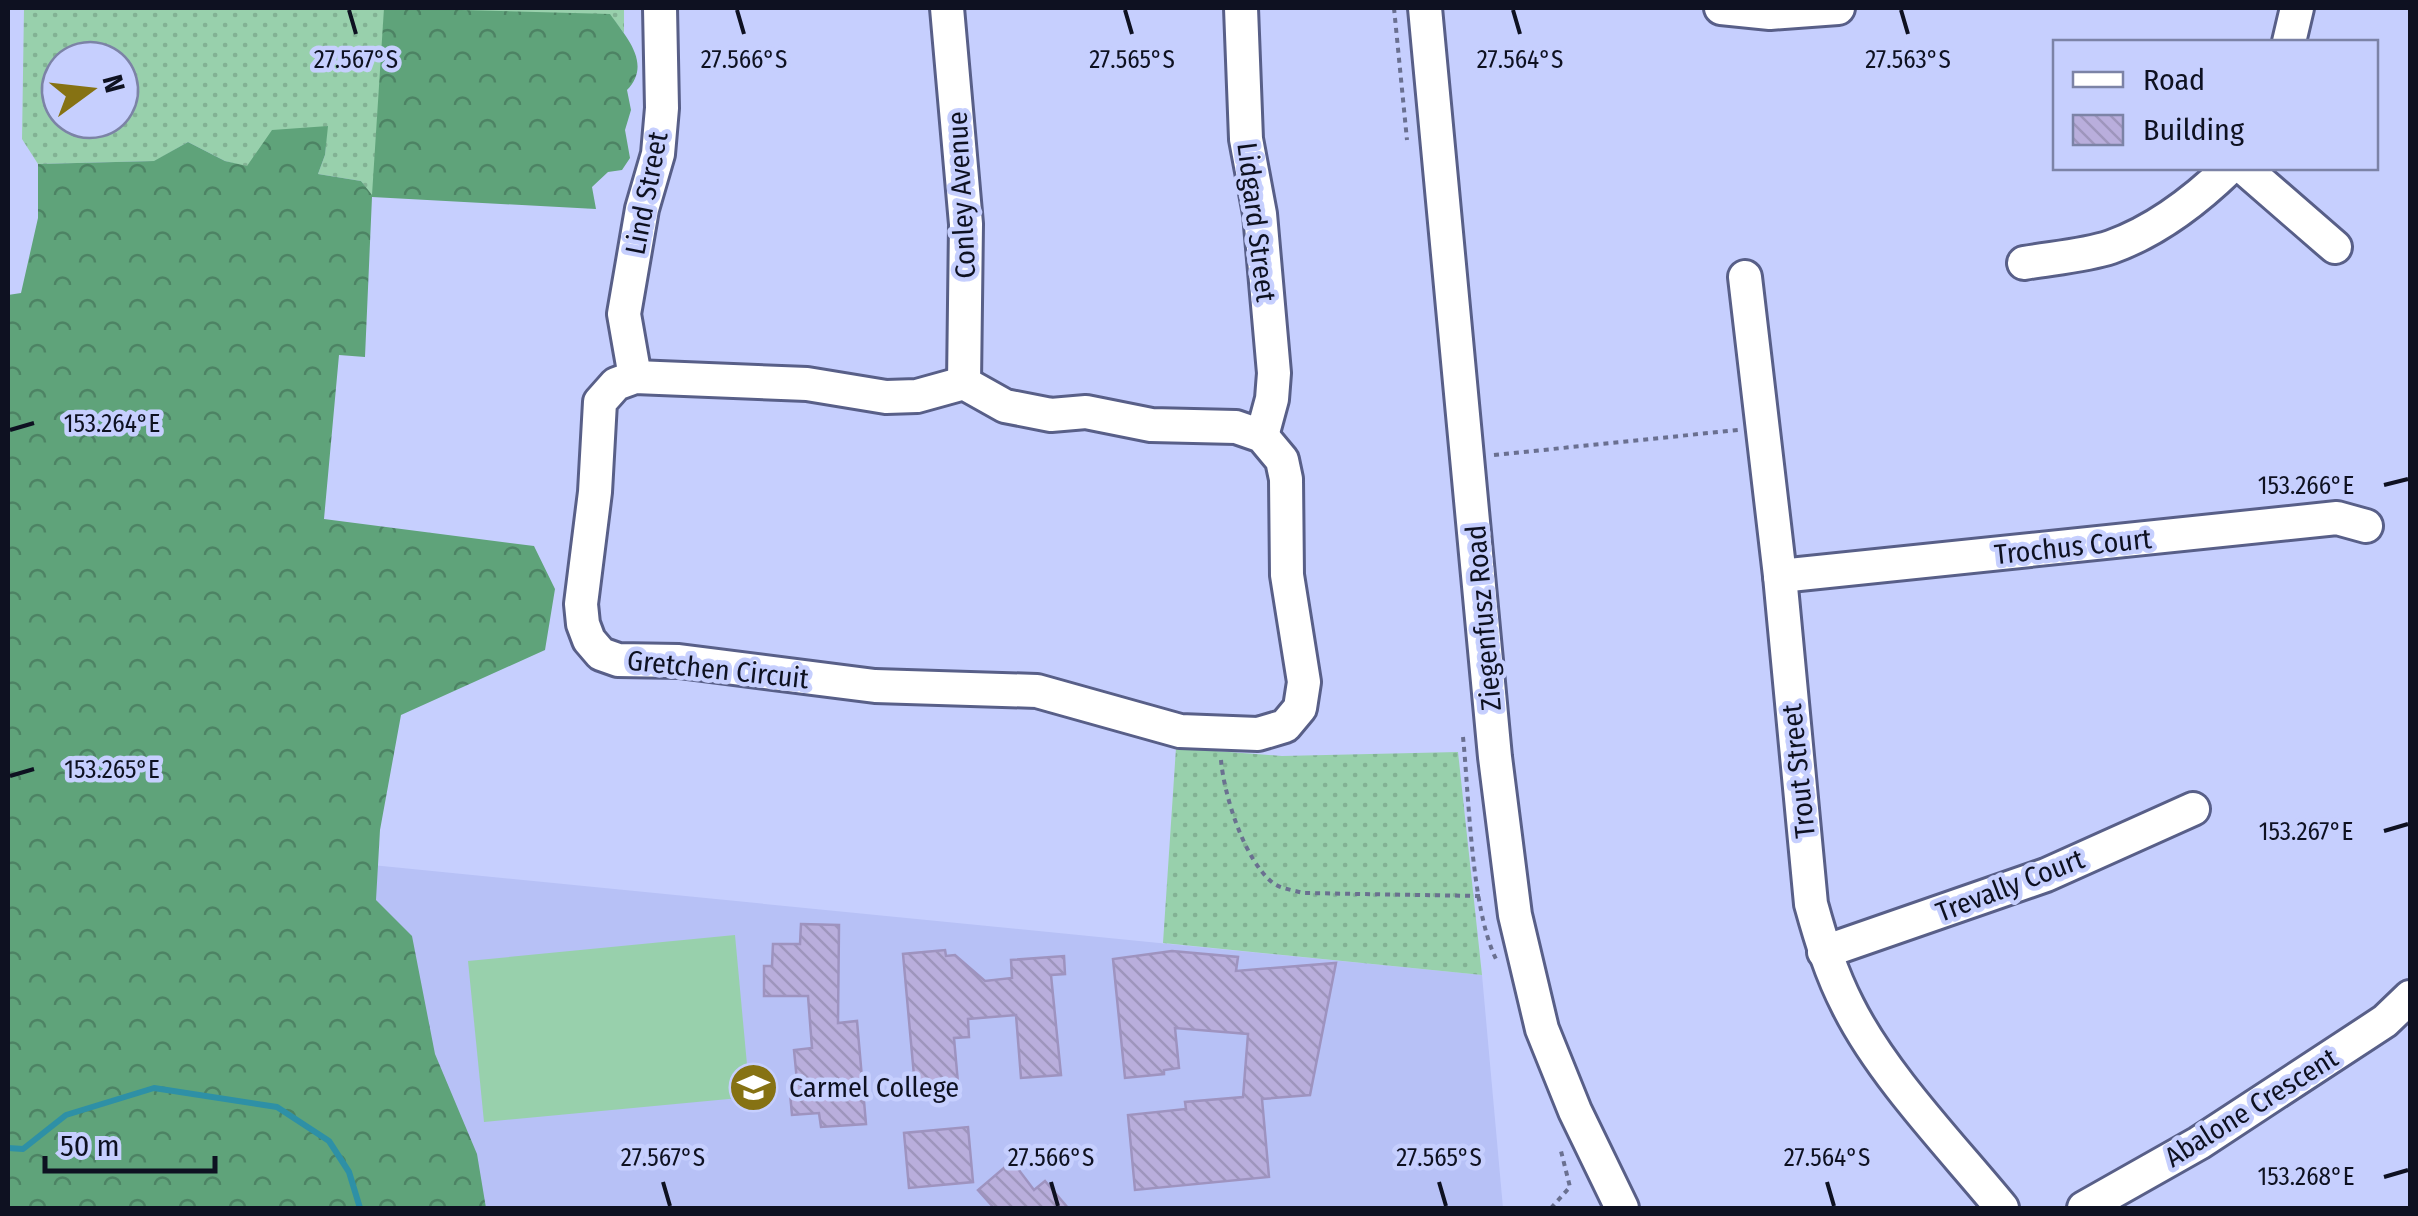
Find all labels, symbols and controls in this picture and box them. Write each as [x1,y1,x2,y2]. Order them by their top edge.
north arrow [40,40,140,140]
legend [2053,40,2378,170]
text: 27.567°S [314,45,398,75]
text: 27.566°S [701,45,787,75]
text: 27.565°S [1089,45,1175,75]
text: 27.564°S [1477,45,1563,75]
text: 27.563°S [1865,45,1951,75]
text: Road [2143,62,2205,98]
text: N [96,71,132,96]
street label: Conley Avenue [941,111,982,279]
text: Building [2143,112,2245,148]
street label: Lind Street [618,128,675,257]
street label: Lidgard Street [1230,141,1283,304]
text: 153.264°E [64,409,160,439]
text: 153.266°E [2258,471,2354,501]
street label: Trochus Court [1993,522,2154,571]
street label: Ziegenfusz Road [1459,524,1508,712]
street label: Gretchen Circuit [626,644,811,696]
street label: Trout Street [1775,701,1822,840]
text: 153.265°E [64,755,160,785]
text: 153.267°E [2259,817,2353,847]
street label: Trevally Court [1931,842,2090,929]
street label: Abalone Crescent [2159,1041,2345,1174]
school or university icon: Carmel College [728,1061,780,1113]
place label: Carmel College [789,1071,959,1104]
scale bar [45,1111,215,1173]
text: 50 m [60,1128,120,1164]
text: 27.567°S [621,1143,705,1173]
text: 27.566°S [1008,1143,1094,1173]
text: 27.565°S [1396,1143,1482,1173]
text: 27.564°S [1784,1143,1870,1173]
text: 153.268°E [2257,1162,2355,1192]

